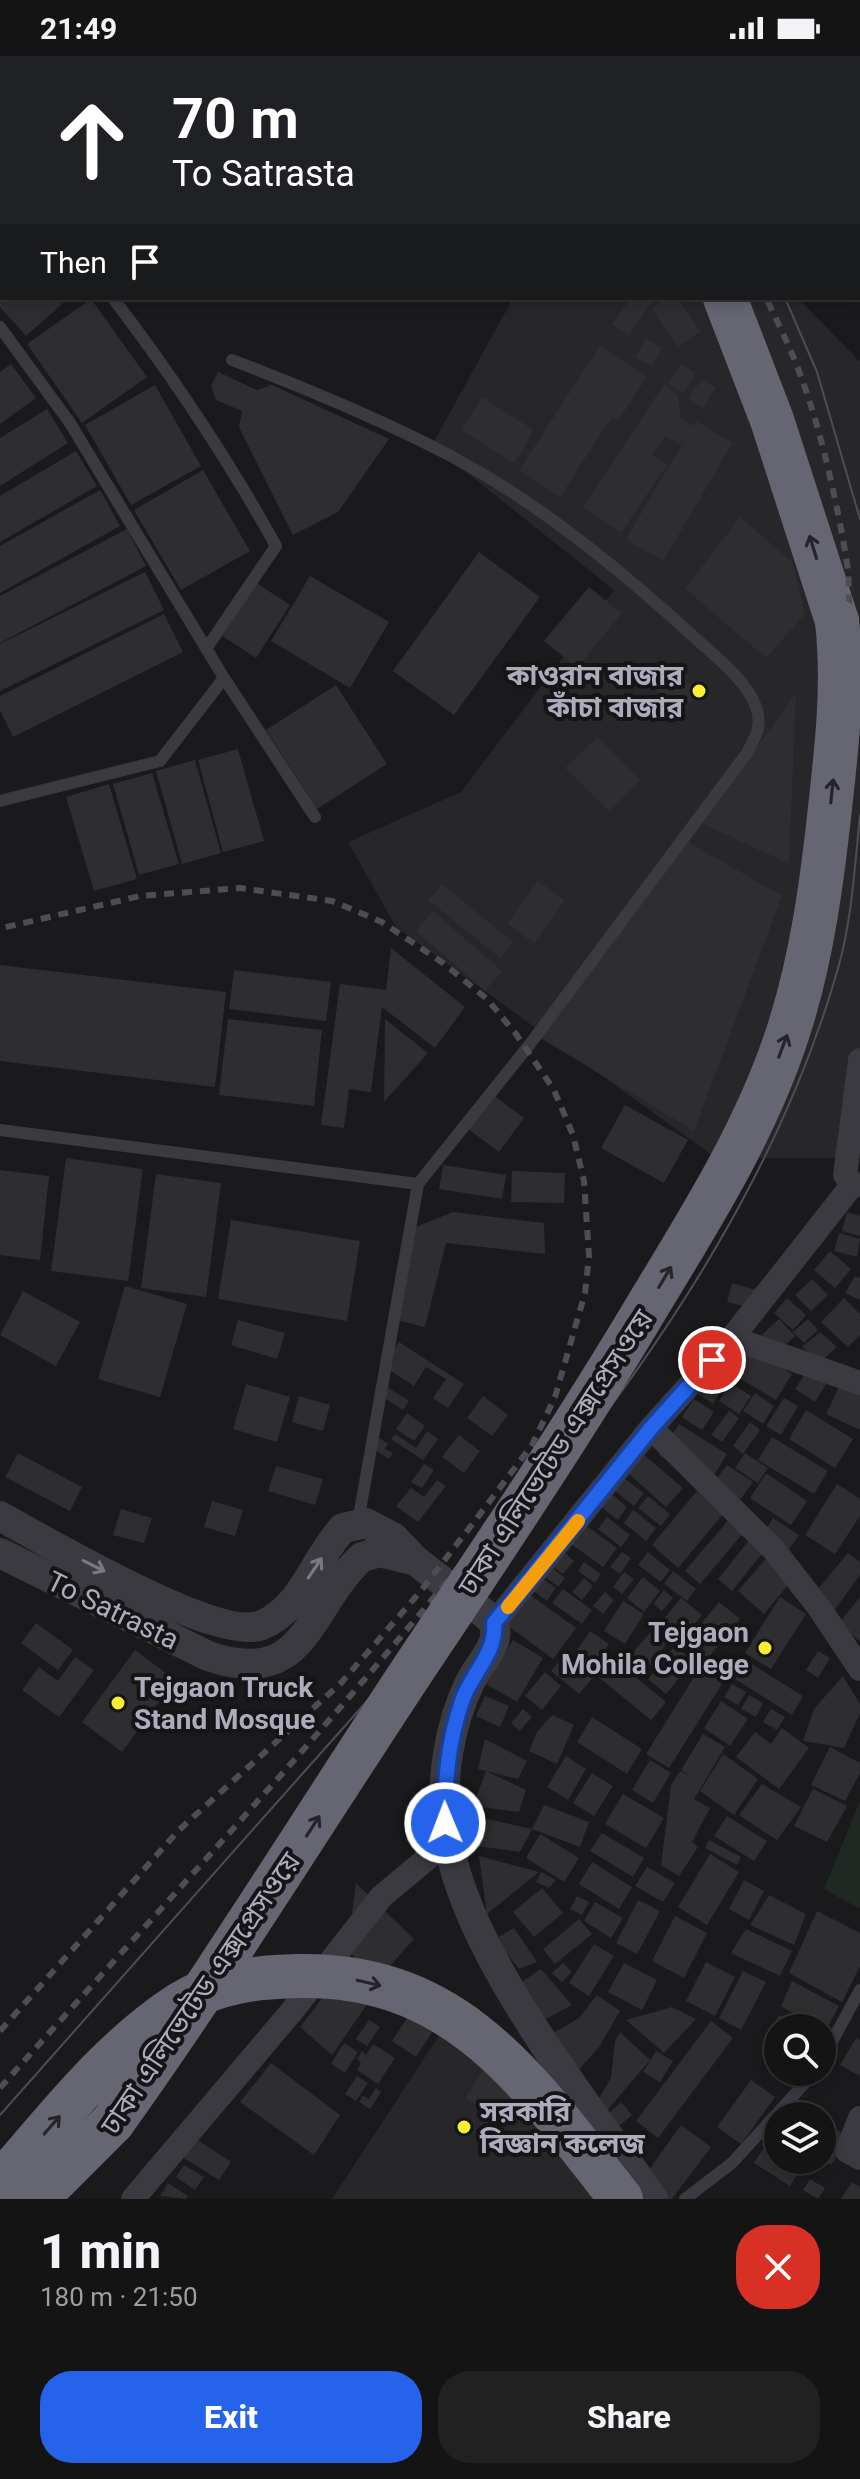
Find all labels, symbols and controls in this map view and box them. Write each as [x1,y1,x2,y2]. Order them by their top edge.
text: 21:49 [40,11,117,46]
text: 70 m [172,86,299,152]
icon: ahead [40,88,144,192]
text: To Satrasta [172,153,355,195]
icon: arrive [123,240,167,284]
text: Then [40,245,107,280]
one-way arrow [805,534,820,560]
place label: কাওরান বাজার কাঁচা বাজার [506,659,684,724]
marker: কাওরান বাজার কাঁচা বাজার [690,682,708,700]
one-way arrow [825,778,840,805]
one-way arrow [777,1034,791,1058]
one-way arrow [658,1266,674,1289]
street label: ঢাকা এলিভেটেড এক্সপ্রেসওয়ে [450,1303,660,1602]
pin [678,1326,746,1394]
icon: arrive [690,1338,734,1382]
one-way arrow [307,1558,324,1580]
one-way arrow [81,1559,105,1575]
street label: To Satrasta [42,1564,184,1656]
place label: Tejgaon Mohila College [561,1616,749,1681]
marker: Tejgaon Mohila College [756,1639,774,1657]
place label: Tejgaon Truck Stand Mosque [134,1671,315,1736]
marker: Tejgaon Truck Stand Mosque [109,1694,127,1712]
position arrow [403,1781,487,1865]
one-way arrow [305,1815,322,1837]
street label: ঢাকা এলিভেটেড এক্সপ্রেসওয়ে [93,1846,307,2141]
one-way arrow [356,1976,381,1991]
map controls [764,2014,836,2174]
button: search [764,2014,836,2086]
place label: সরকারি বিজ্ঞান কলেজ [479,2095,646,2160]
button: layers [764,2102,836,2174]
one-way arrow [42,2116,60,2136]
marker: সরকারি বিজ্ঞান কলেজ [455,2118,473,2136]
text: 1 min [40,2223,161,2280]
button: close [736,2225,820,2309]
text: 180 m · 21:50 [40,2282,198,2312]
button: Exit [40,2371,422,2463]
button: Share [438,2371,820,2463]

